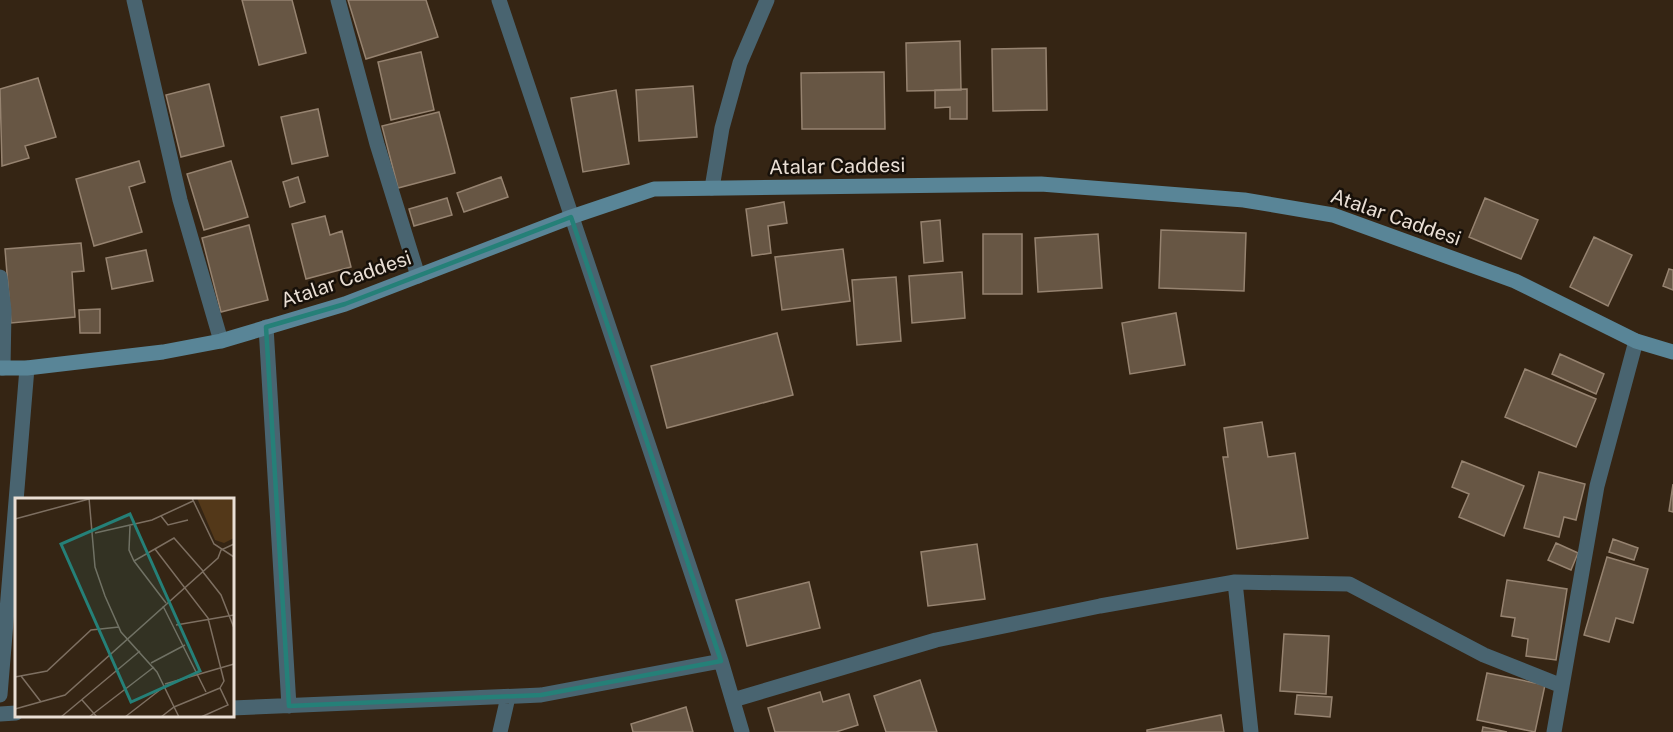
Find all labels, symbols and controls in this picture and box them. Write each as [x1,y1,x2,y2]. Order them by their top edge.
street label: Atalar Caddesi [769,153,905,179]
street label: Atalar Caddesi [1328,183,1464,251]
street label: Atalar Caddesi [278,245,414,313]
inset map [15,498,234,717]

